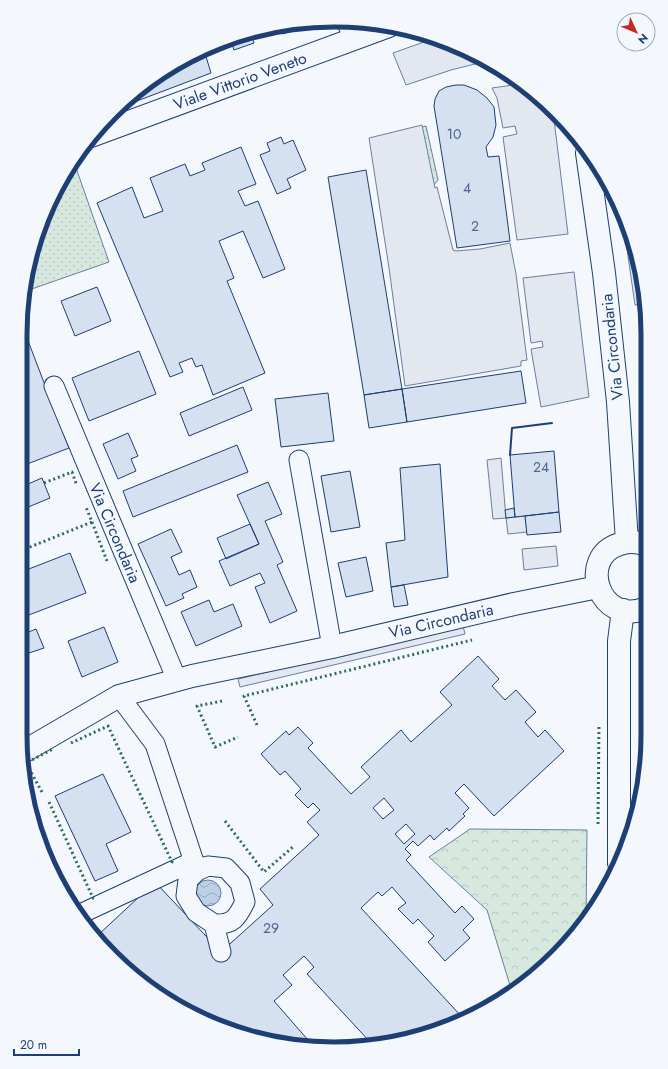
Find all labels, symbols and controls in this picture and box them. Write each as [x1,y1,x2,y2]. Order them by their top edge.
north arrow [616,12,656,52]
text: N [634,30,652,48]
street label: Viale Vittorio Veneto [170,46,310,116]
house number: 10 [447,124,461,144]
house number: 4 [463,178,471,198]
house number: 2 [471,216,479,236]
street label: Via Circondaria [595,293,629,401]
house number: 24 [533,457,549,477]
street label: Via Circondaria [84,479,146,587]
street label: Via Circondaria [387,598,495,644]
house number: 29 [263,918,279,938]
scale bar [14,1031,79,1057]
text: 20 m [20,1036,47,1054]

